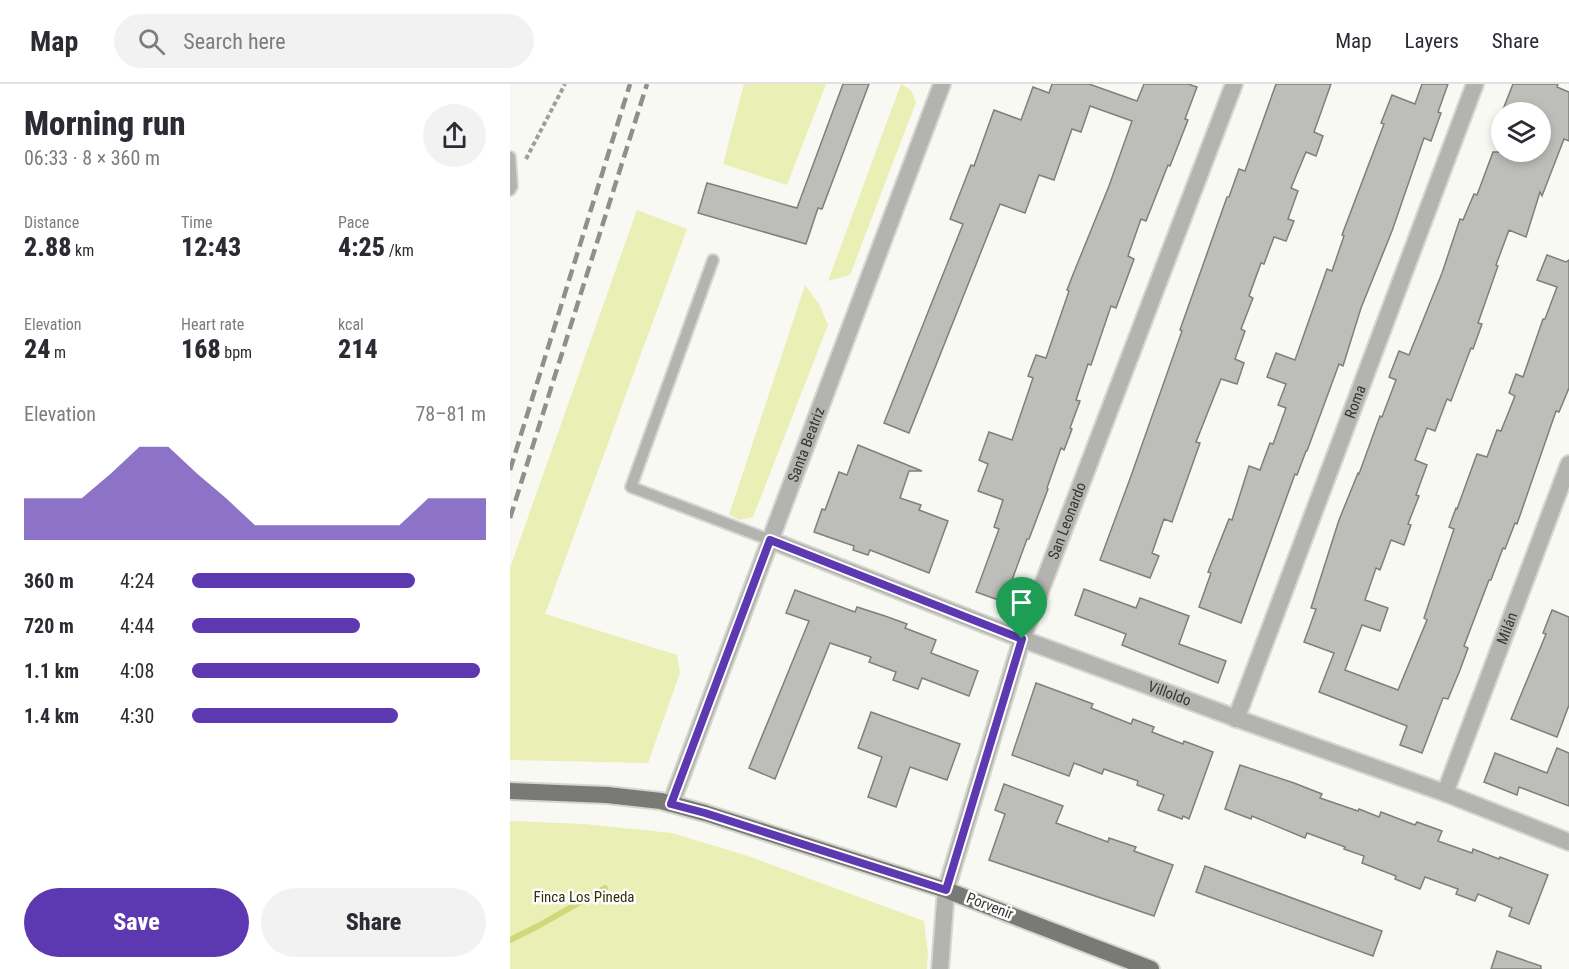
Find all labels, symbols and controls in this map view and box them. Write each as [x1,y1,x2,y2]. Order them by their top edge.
search box [114,14,534,68]
text: Map [30,25,78,58]
icon: search [135,25,168,58]
text: Search here [183,29,286,54]
text: Map [1335,29,1372,53]
text: Layers [1405,29,1459,53]
text: Share [1492,29,1539,53]
map controls [1491,102,1551,162]
button: layers [1491,102,1551,162]
text: Morning run [24,104,186,143]
button: share [423,104,486,167]
text: 06:33 · 8 × 360 m [24,146,160,170]
text: Distance [24,213,79,232]
text: Time [181,213,213,232]
text: Pace [338,213,369,232]
text: 2.88 [24,232,71,262]
text: 12:43 [181,232,241,262]
text: 4:25 [338,232,385,262]
text: km [71,241,94,260]
text: /km [385,241,414,260]
text: Elevation [24,315,82,334]
text: Heart rate [181,315,244,334]
text: kcal [338,315,364,334]
text: 24 [24,334,50,364]
text: 168 [181,334,221,364]
text: 214 [338,334,378,364]
text: m [50,343,66,362]
text: bpm [221,343,252,362]
street label: Roma [1341,383,1370,421]
text: Elevation [24,402,96,426]
text: 78–81 m [415,402,486,426]
street label: Santa Beatriz [784,405,829,485]
street label: San Leonardo [1044,480,1090,562]
text: 360 m [24,569,74,593]
text: 4:24 [120,569,154,593]
pin [996,577,1047,639]
icon: arrive [1005,586,1038,619]
street label: Milán [1493,610,1521,647]
text: 720 m [24,614,74,638]
text: 4:44 [120,614,154,638]
text: 1.1 km [24,659,79,683]
text: 4:08 [120,659,154,683]
street label: Villoldo [1145,677,1194,710]
text: 1.4 km [24,704,79,728]
text: 4:30 [120,704,154,728]
button: Save [24,888,249,957]
button: Share [261,888,486,957]
park label: Finca Los Pineda [533,888,635,906]
street label: Porvenir [964,889,1017,923]

